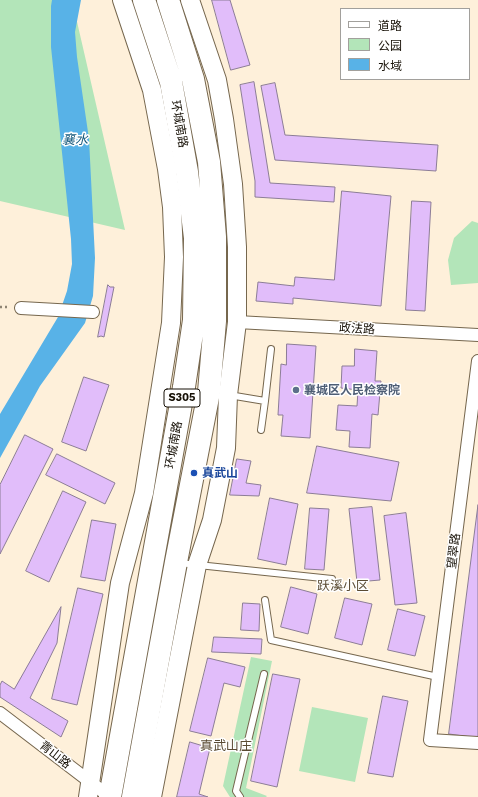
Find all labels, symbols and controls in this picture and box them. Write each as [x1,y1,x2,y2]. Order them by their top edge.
legend [340,8,470,80]
text: 道路 [378,19,402,33]
text: 公园 [378,39,402,53]
text: 水域 [378,59,402,73]
street label: 环城南路 [168,99,190,149]
water label: 襄水 [62,132,88,148]
street label: 政法路 [339,321,375,337]
place label: 襄城区人民检察院 [304,383,400,397]
marker: 襄城区人民检察院 [291,385,301,395]
road number: S305 [164,389,200,407]
street label: 环城南路 [163,420,185,470]
place label: 真武山 [202,466,238,480]
marker: 真武山 [189,468,199,478]
street label: 望翠路 [445,532,463,570]
district label: 跃溪小区 [317,578,369,594]
street label: 青山路 [36,738,74,772]
district label: 真武山庄 [200,738,252,754]

